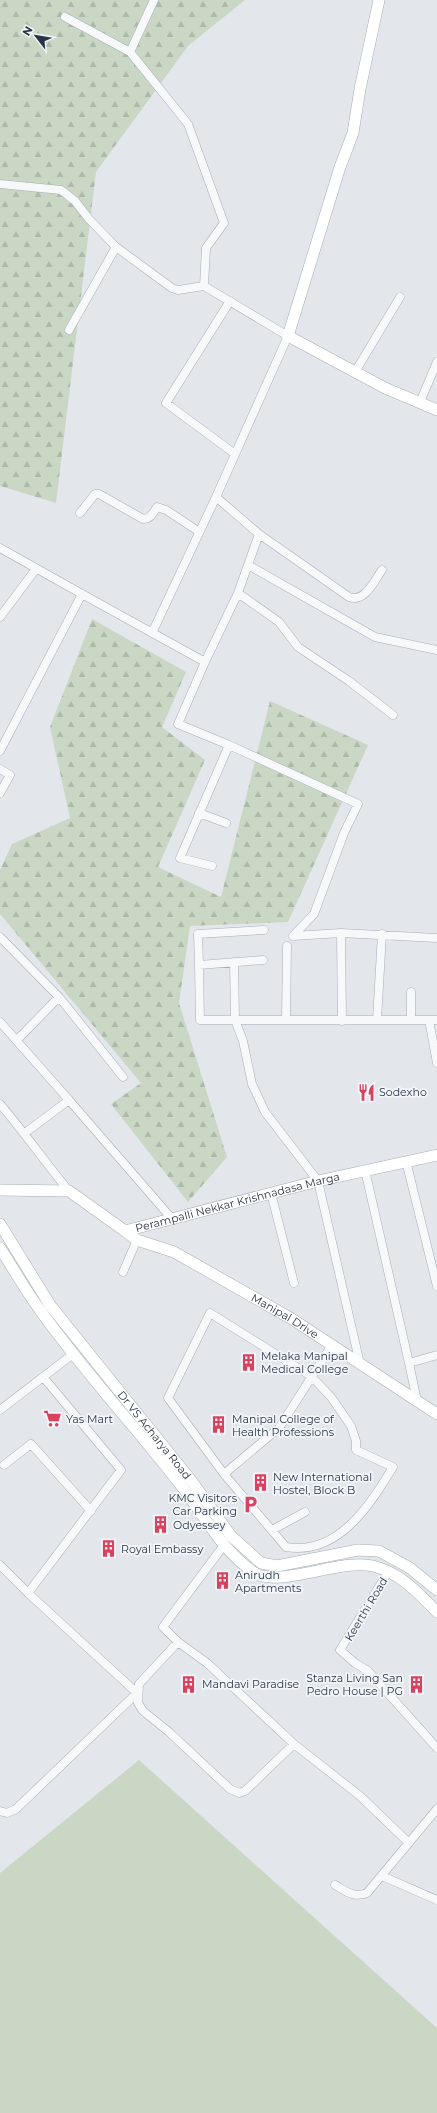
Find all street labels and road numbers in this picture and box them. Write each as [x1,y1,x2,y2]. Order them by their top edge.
street label: Perampalli Nekkar Krishnadasa Marga [134,1169,341,1235]
street label: Manipal Drive [249,1290,322,1342]
street label: Dr VS Acharya Road [115,1388,194,1482]
street label: Keerthi Road [341,1575,391,1643]

